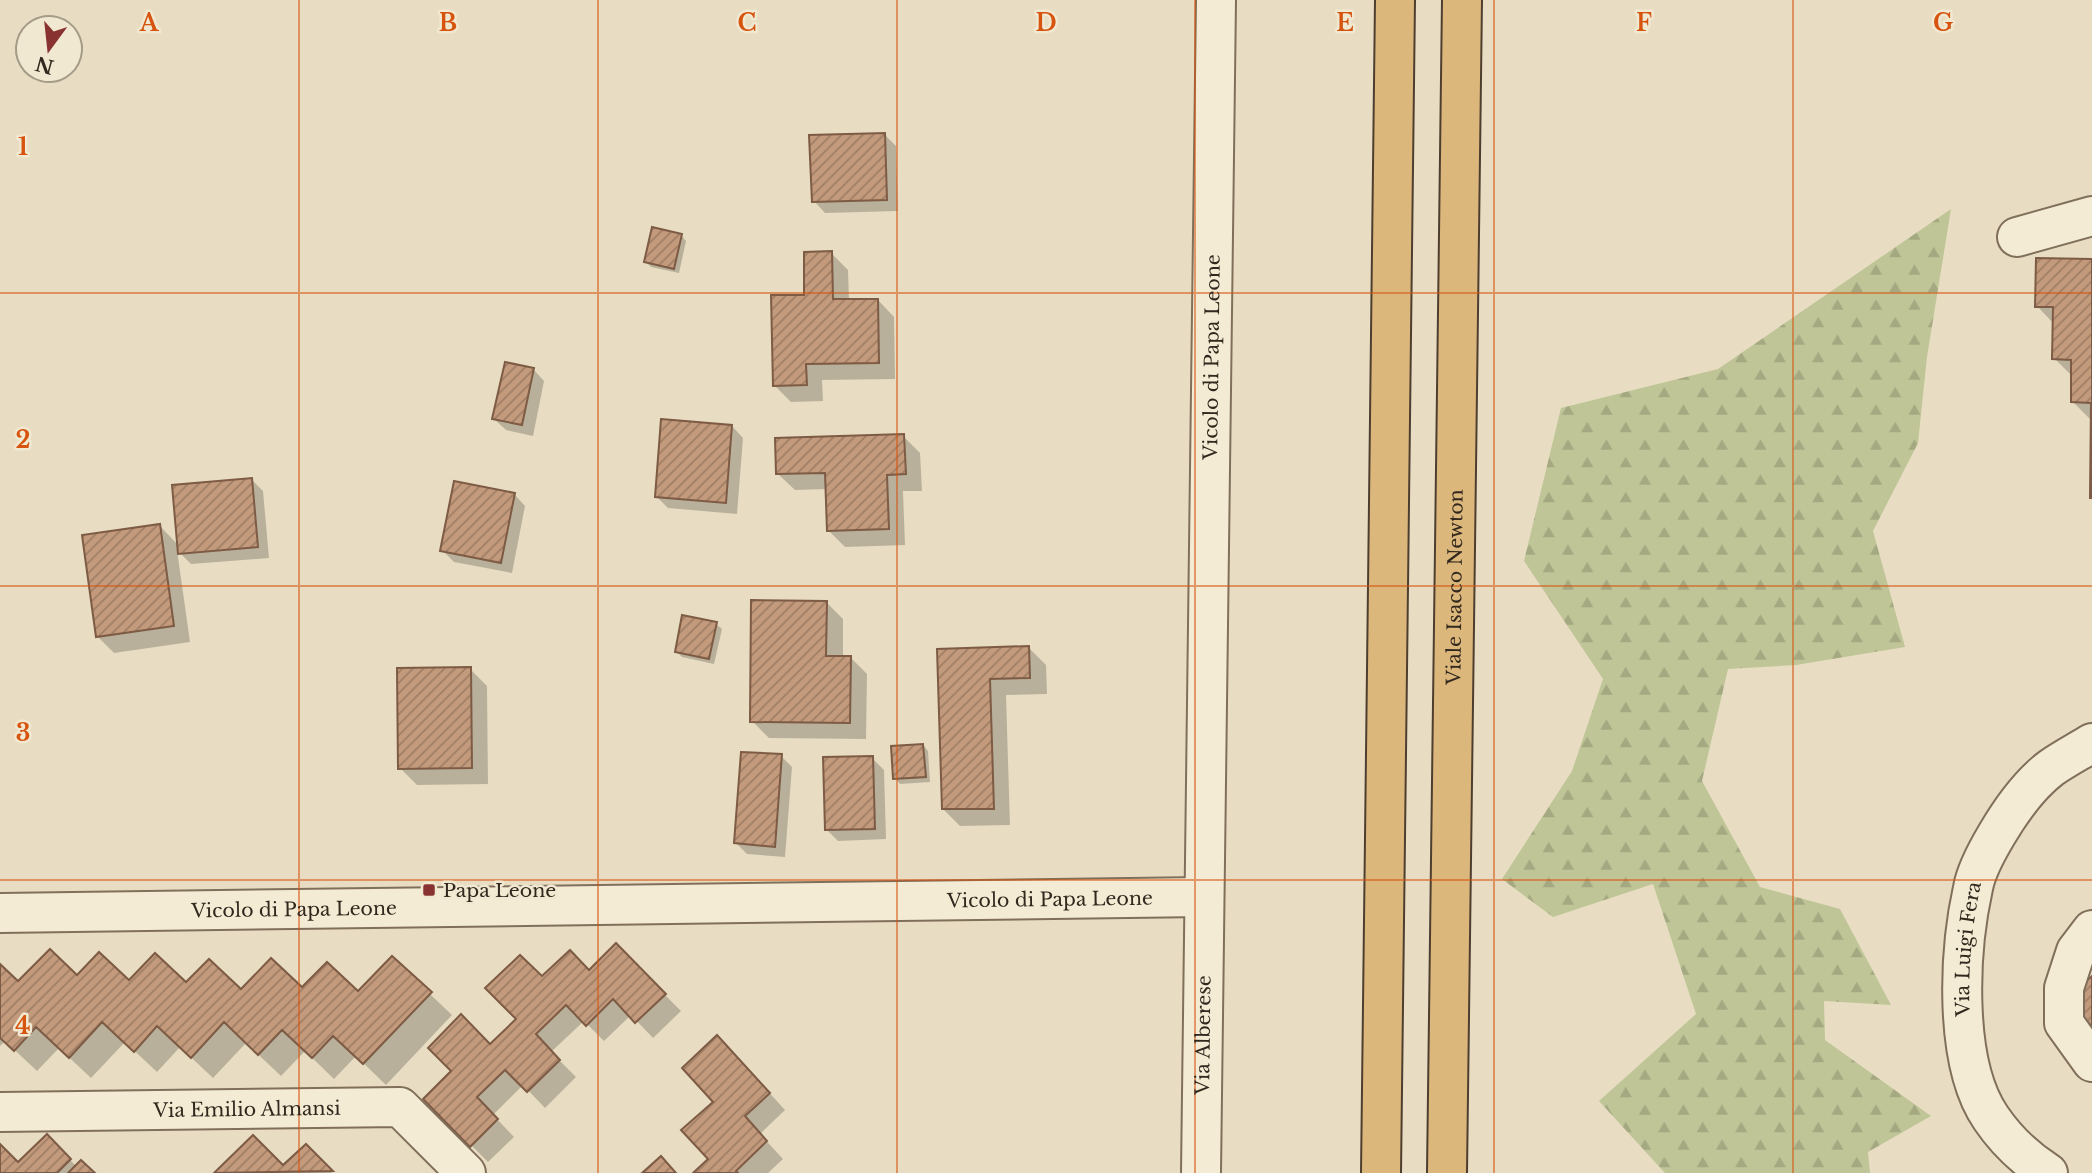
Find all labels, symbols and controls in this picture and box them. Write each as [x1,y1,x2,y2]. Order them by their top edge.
text: A [139,9,160,37]
text: B [439,9,457,37]
text: C [738,9,756,37]
text: D [1035,9,1057,37]
text: E [1336,9,1354,37]
text: F [1636,9,1652,37]
text: G [1933,9,1953,37]
north arrow [14,14,84,84]
text: N [33,51,56,78]
text: 1 [18,133,28,161]
street label: Vicolo di Papa Leone [1199,254,1225,461]
text: 2 [16,426,30,454]
street label: Viale Isacco Newton [1442,489,1468,686]
text: 3 [16,719,30,747]
place label: Papa Leone [443,879,556,902]
street label: Via Luigi Fera [1951,879,1986,1018]
marker: Papa Leone [421,882,437,898]
street label: Vicolo di Papa Leone [946,887,1153,912]
street label: Vicolo di Papa Leone [190,897,397,922]
street label: Via Alberese [1191,975,1216,1096]
text: 4 [15,1012,31,1040]
street label: Via Emilio Almansi [152,1097,341,1122]

